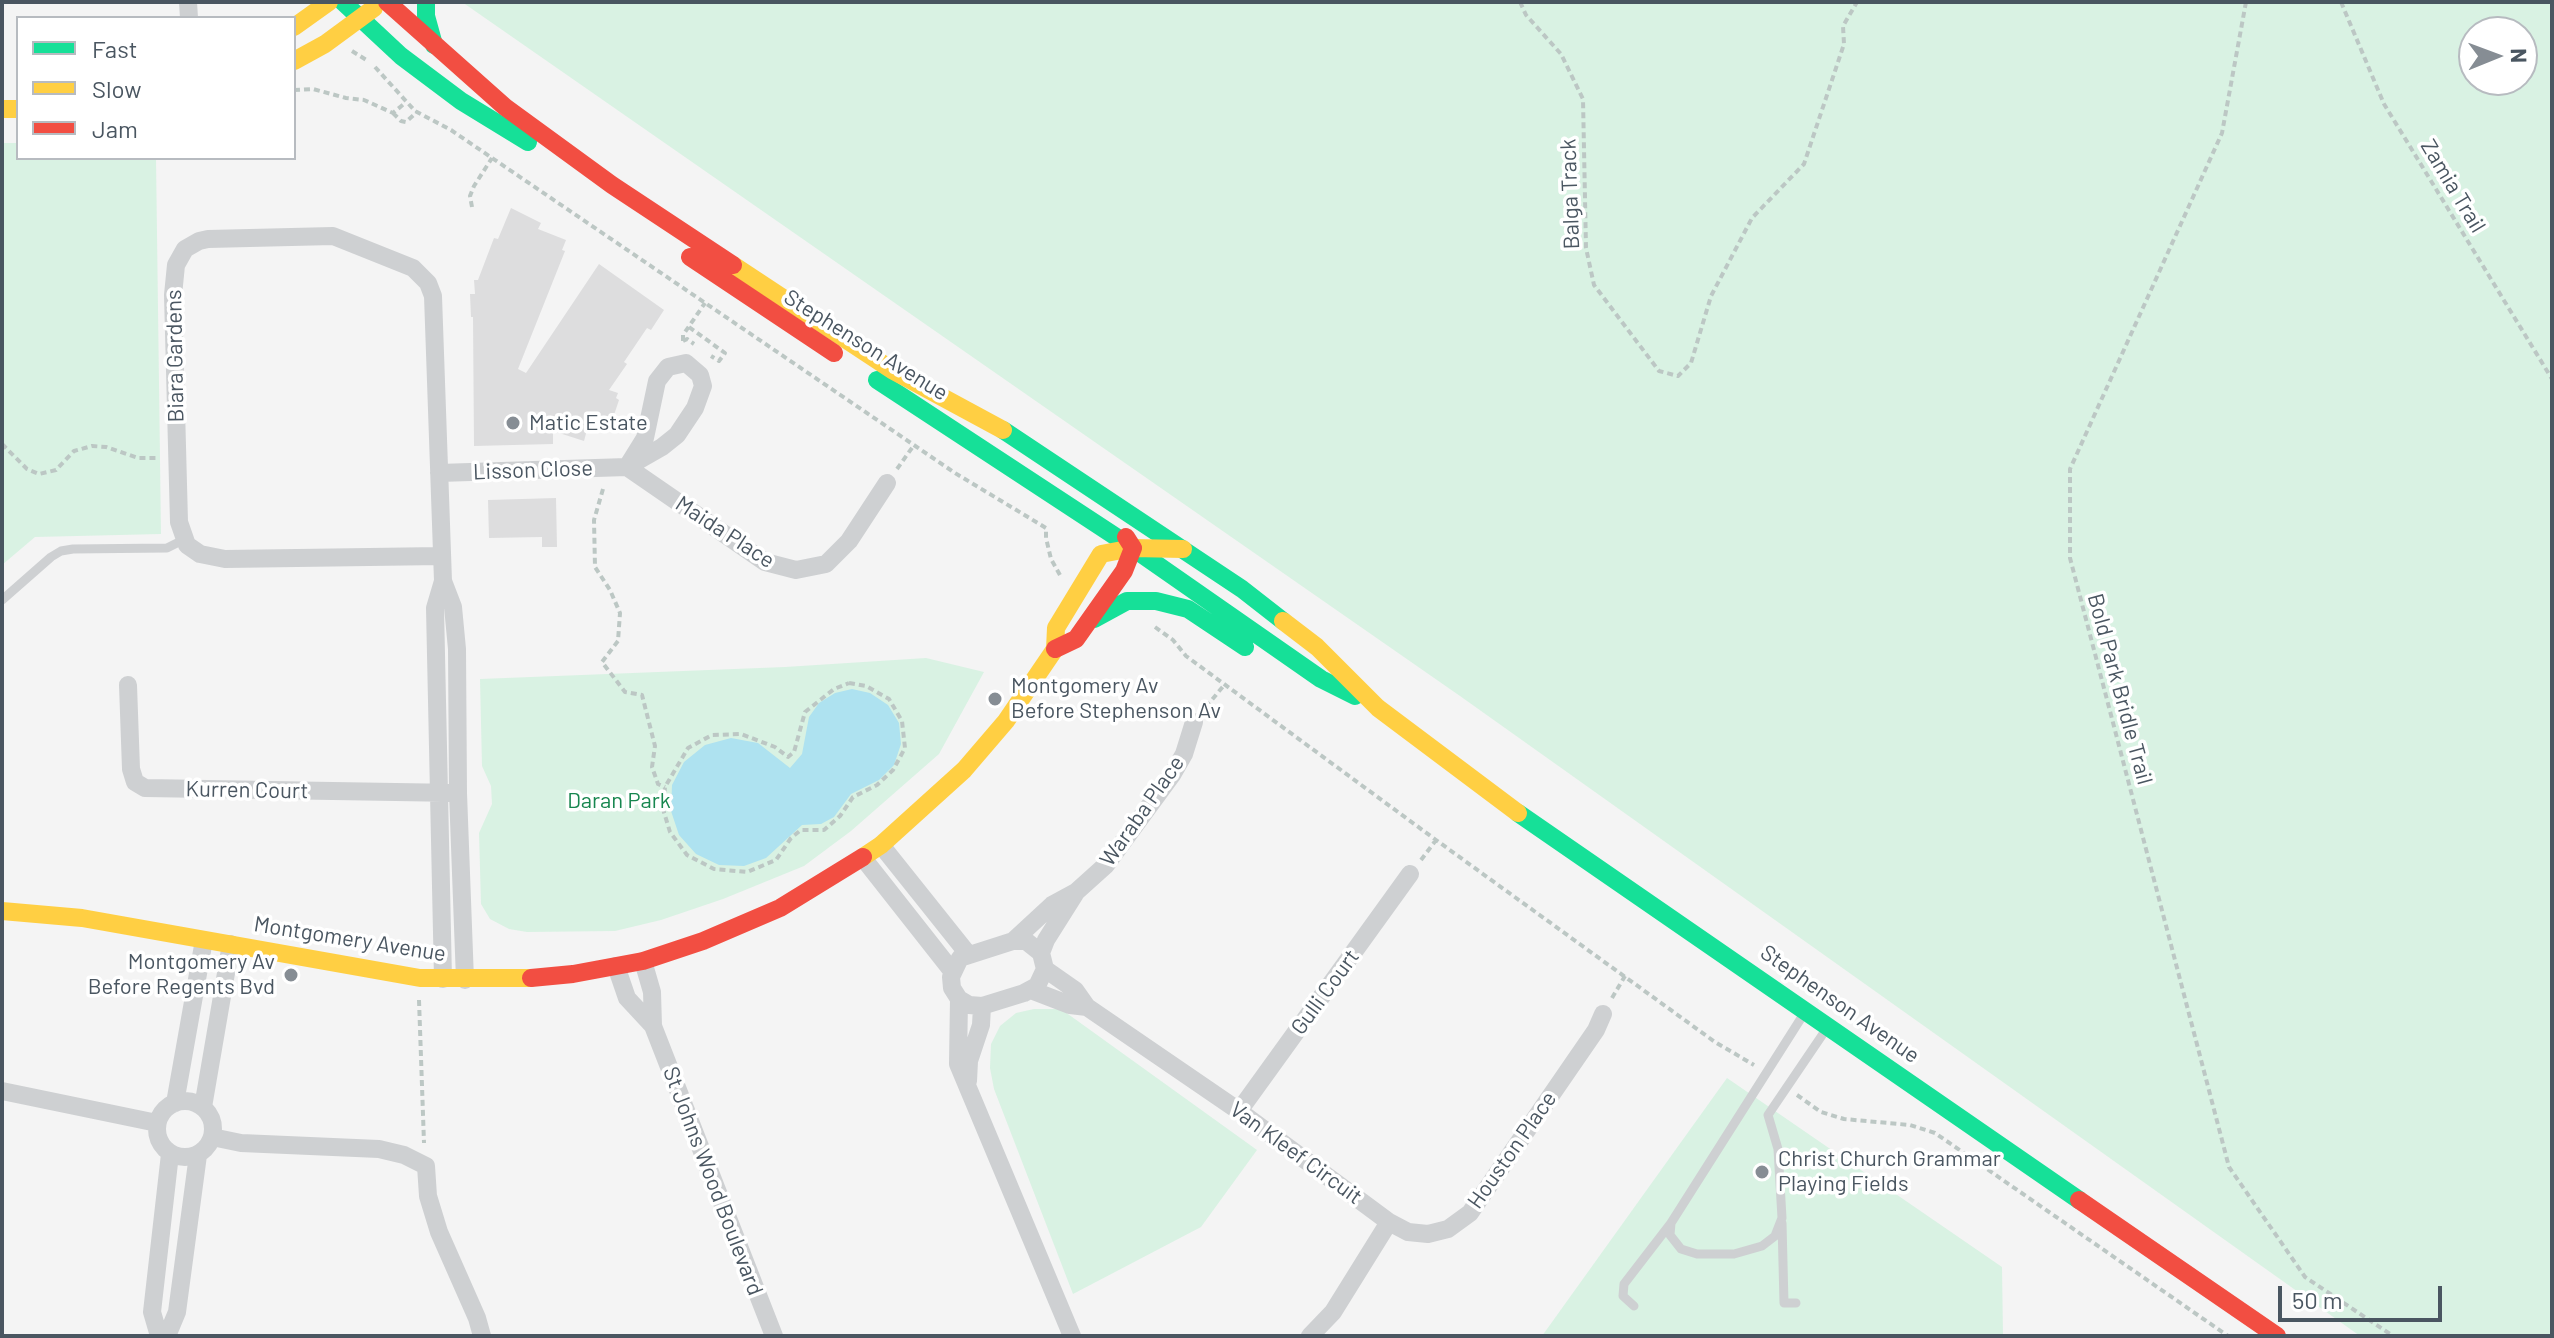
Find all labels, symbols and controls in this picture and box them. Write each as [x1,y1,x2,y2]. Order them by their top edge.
legend [16,16,296,160]
north arrow [2458,16,2538,96]
text: Fast [92,34,137,63]
text: N [2507,48,2533,63]
text: Slow [92,74,141,103]
text: Jam [92,114,138,143]
street label: Zamia Trail [2415,135,2491,237]
street label: Balga Track [1555,138,1585,250]
street label: Stephenson Avenue [779,284,953,406]
street label: Biara Gardens [161,289,189,423]
place label: Matic Estate [529,410,648,436]
marker: Matic Estate [504,414,522,432]
street label: Lisson Close [473,455,593,485]
street label: Maida Place [671,490,779,574]
street label: Bold Park Bridle Trail [2082,591,2158,787]
place label: Montgomery Av Before Stephenson Av [1011,673,1221,724]
marker: Montgomery Av Before Stephenson Av [986,690,1004,708]
street label: Waraba Place [1094,751,1190,871]
street label: Kurren Court [185,776,309,804]
park label: Daran Park [567,788,671,814]
street label: Montgomery Avenue [252,911,448,967]
street label: Stephenson Avenue [1755,939,1925,1069]
street label: Gulli Court [1285,944,1365,1040]
place label: Montgomery Av Before Regents Bvd [88,949,275,1000]
marker: Montgomery Av Before Regents Bvd [282,966,300,984]
street label: St Johns Wood Boulevard [657,1063,769,1299]
street label: Houston Place [1462,1086,1562,1214]
street label: Van Kleef Circuit [1225,1096,1367,1210]
place label: Christ Church Grammar Playing Fields [1778,1146,2001,1198]
marker: Christ Church Grammar Playing Fields [1753,1163,1771,1181]
scale bar [2282,1270,2446,1320]
text: 50 m [2292,1285,2343,1314]

